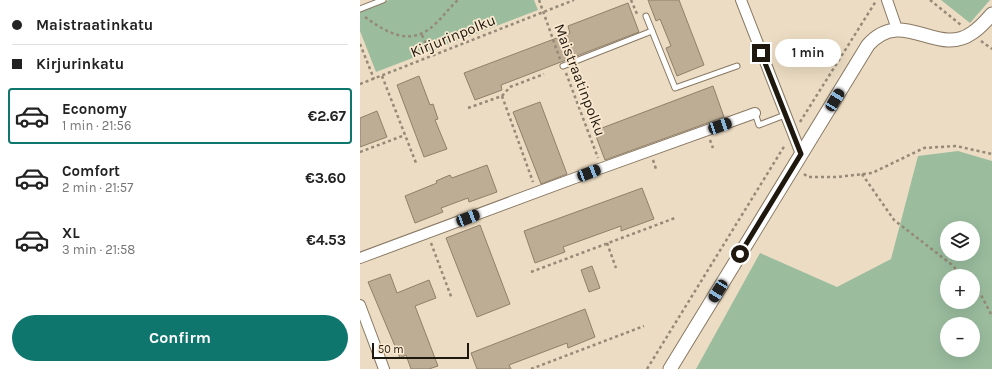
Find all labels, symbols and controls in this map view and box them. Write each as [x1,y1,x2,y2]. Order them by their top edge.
street label: Kirjurinpolku [408,11,498,61]
text: Maistraatinkatu [36,16,153,34]
street label: Maistraatinpolku [550,21,610,139]
callout: 1 min [775,39,841,67]
route end [752,44,770,62]
text: 1 min [792,45,824,60]
text: Kirjurinkatu [36,55,124,73]
car [824,87,846,113]
icon: car [14,98,50,134]
text: Economy [62,100,127,118]
text: €2.67 [308,107,346,125]
car [707,116,733,136]
text: 1 min · 21:56 [62,118,131,133]
icon: car [14,160,50,196]
text: Comfort [62,162,120,180]
car [576,163,602,183]
text: €3.60 [305,169,346,187]
text: 2 min · 21:57 [62,180,133,195]
car [455,208,481,228]
map controls [940,221,980,357]
button: layers [940,221,980,261]
icon: car [14,222,50,258]
text: XL [62,224,80,242]
text: €4.53 [306,231,346,249]
text: 3 min · 21:58 [62,242,135,257]
route start [731,245,749,263]
button: + [940,269,980,309]
car [707,278,729,304]
button: Confirm [12,315,348,361]
button: − [940,317,980,357]
scale bar [372,341,469,360]
text: 50 m [378,343,404,356]

